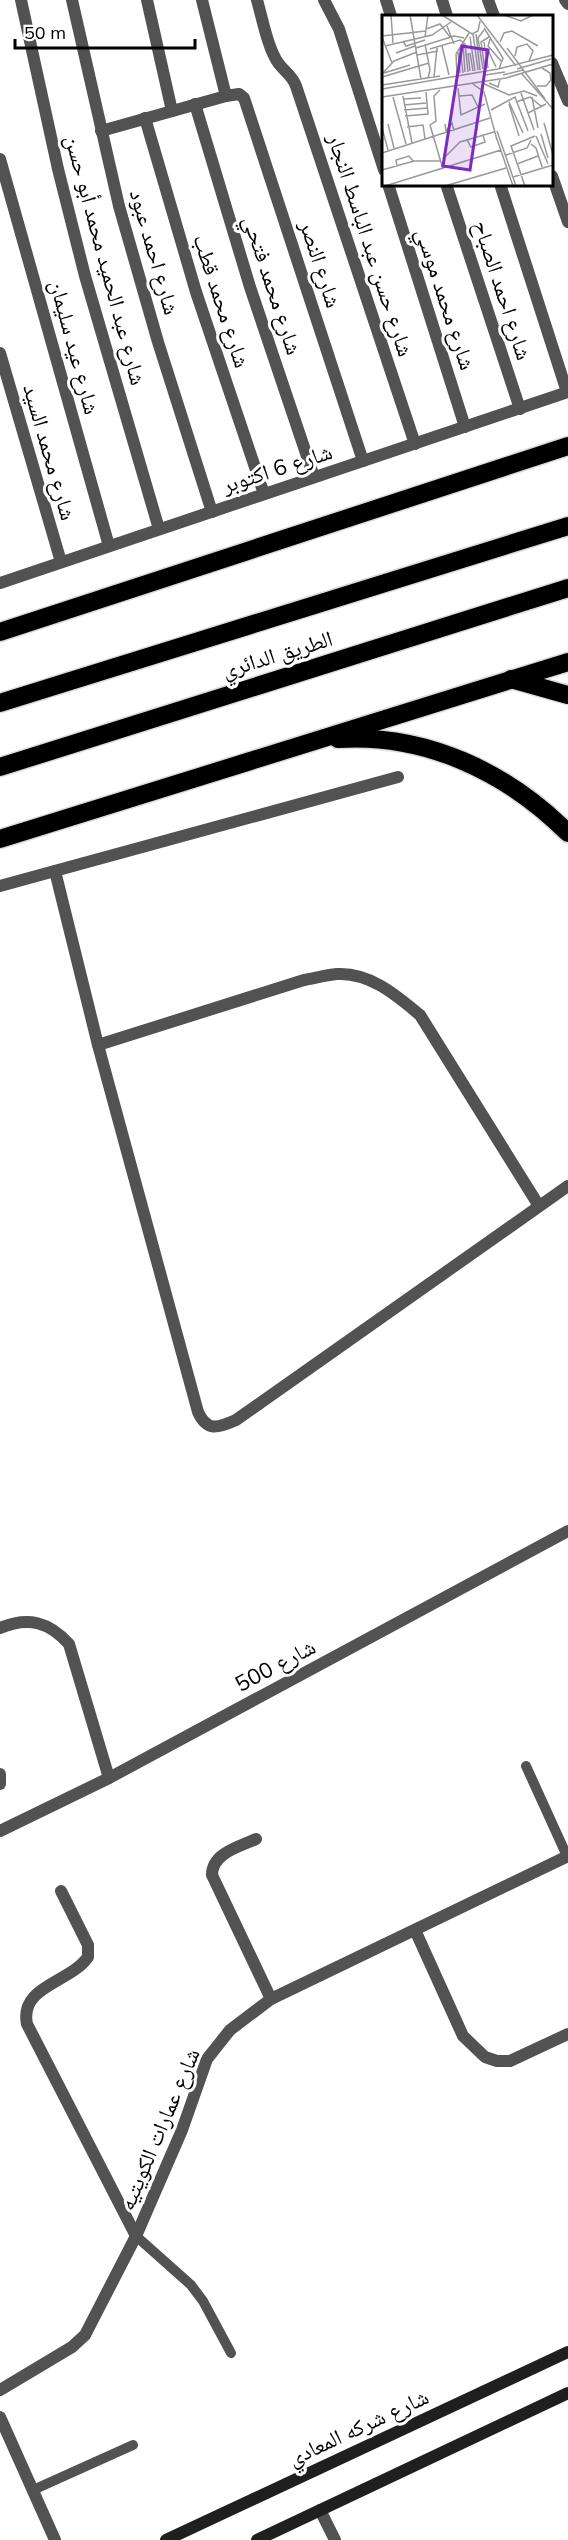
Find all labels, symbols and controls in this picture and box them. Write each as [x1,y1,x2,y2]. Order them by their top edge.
scale bar [15,12,195,50]
inset map [382,15,553,186]
text: 50 m [24,21,66,44]
street label: شارع حسن عبد الباسط النجار [321,129,420,360]
street label: شارع عبد الحميد محمد أبو حسن [59,132,153,388]
street label: شارع احمد عبود [124,186,186,318]
street label: شارع محمد فتحي [234,212,309,359]
street label: شارع النصر [293,216,348,311]
street label: شارع احمد الصباح [467,217,539,363]
street label: شارع محمد موسي [406,225,482,375]
street label: شارع محمد قطب [187,231,257,371]
street label: شارع عيد سليمان [44,277,106,417]
street label: شارع محمد السيد [17,381,83,523]
street label: شارع 6 اكتوبر [217,437,336,499]
street label: الطريق الدائري [218,624,337,688]
street label: شارع 500 [230,1632,320,1698]
street label: شارع عمارات الكويتيه [112,2044,206,2214]
street label: شارع شركه المعادي [283,2382,434,2475]

